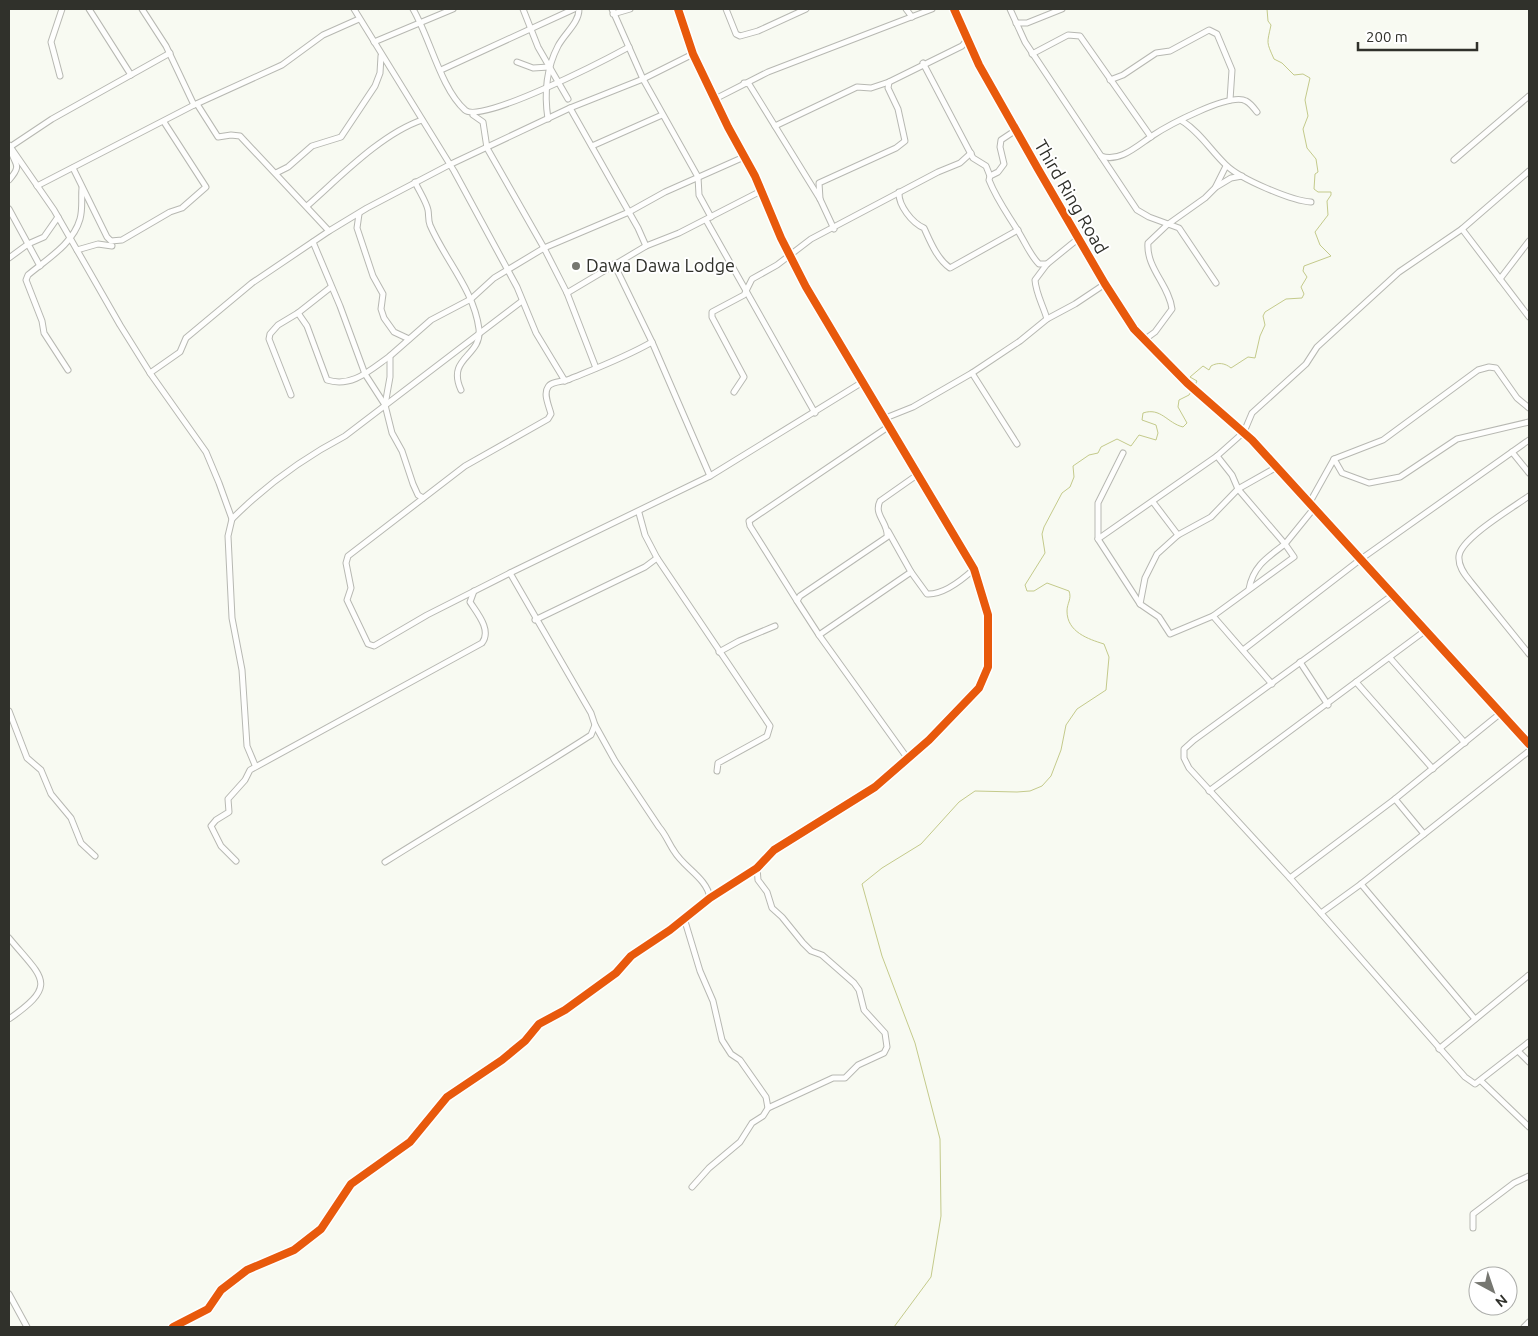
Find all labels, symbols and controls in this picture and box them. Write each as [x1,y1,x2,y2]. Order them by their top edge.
scale bar [1358,20,1477,52]
text: 200 m [1366,28,1408,45]
street label: Third Ring Road [1031,136,1113,257]
place label: Dawa Dawa Lodge [586,255,735,275]
marker: Dawa Dawa Lodge [570,260,582,272]
north arrow [1468,1266,1518,1316]
text: N [1492,1291,1511,1310]

